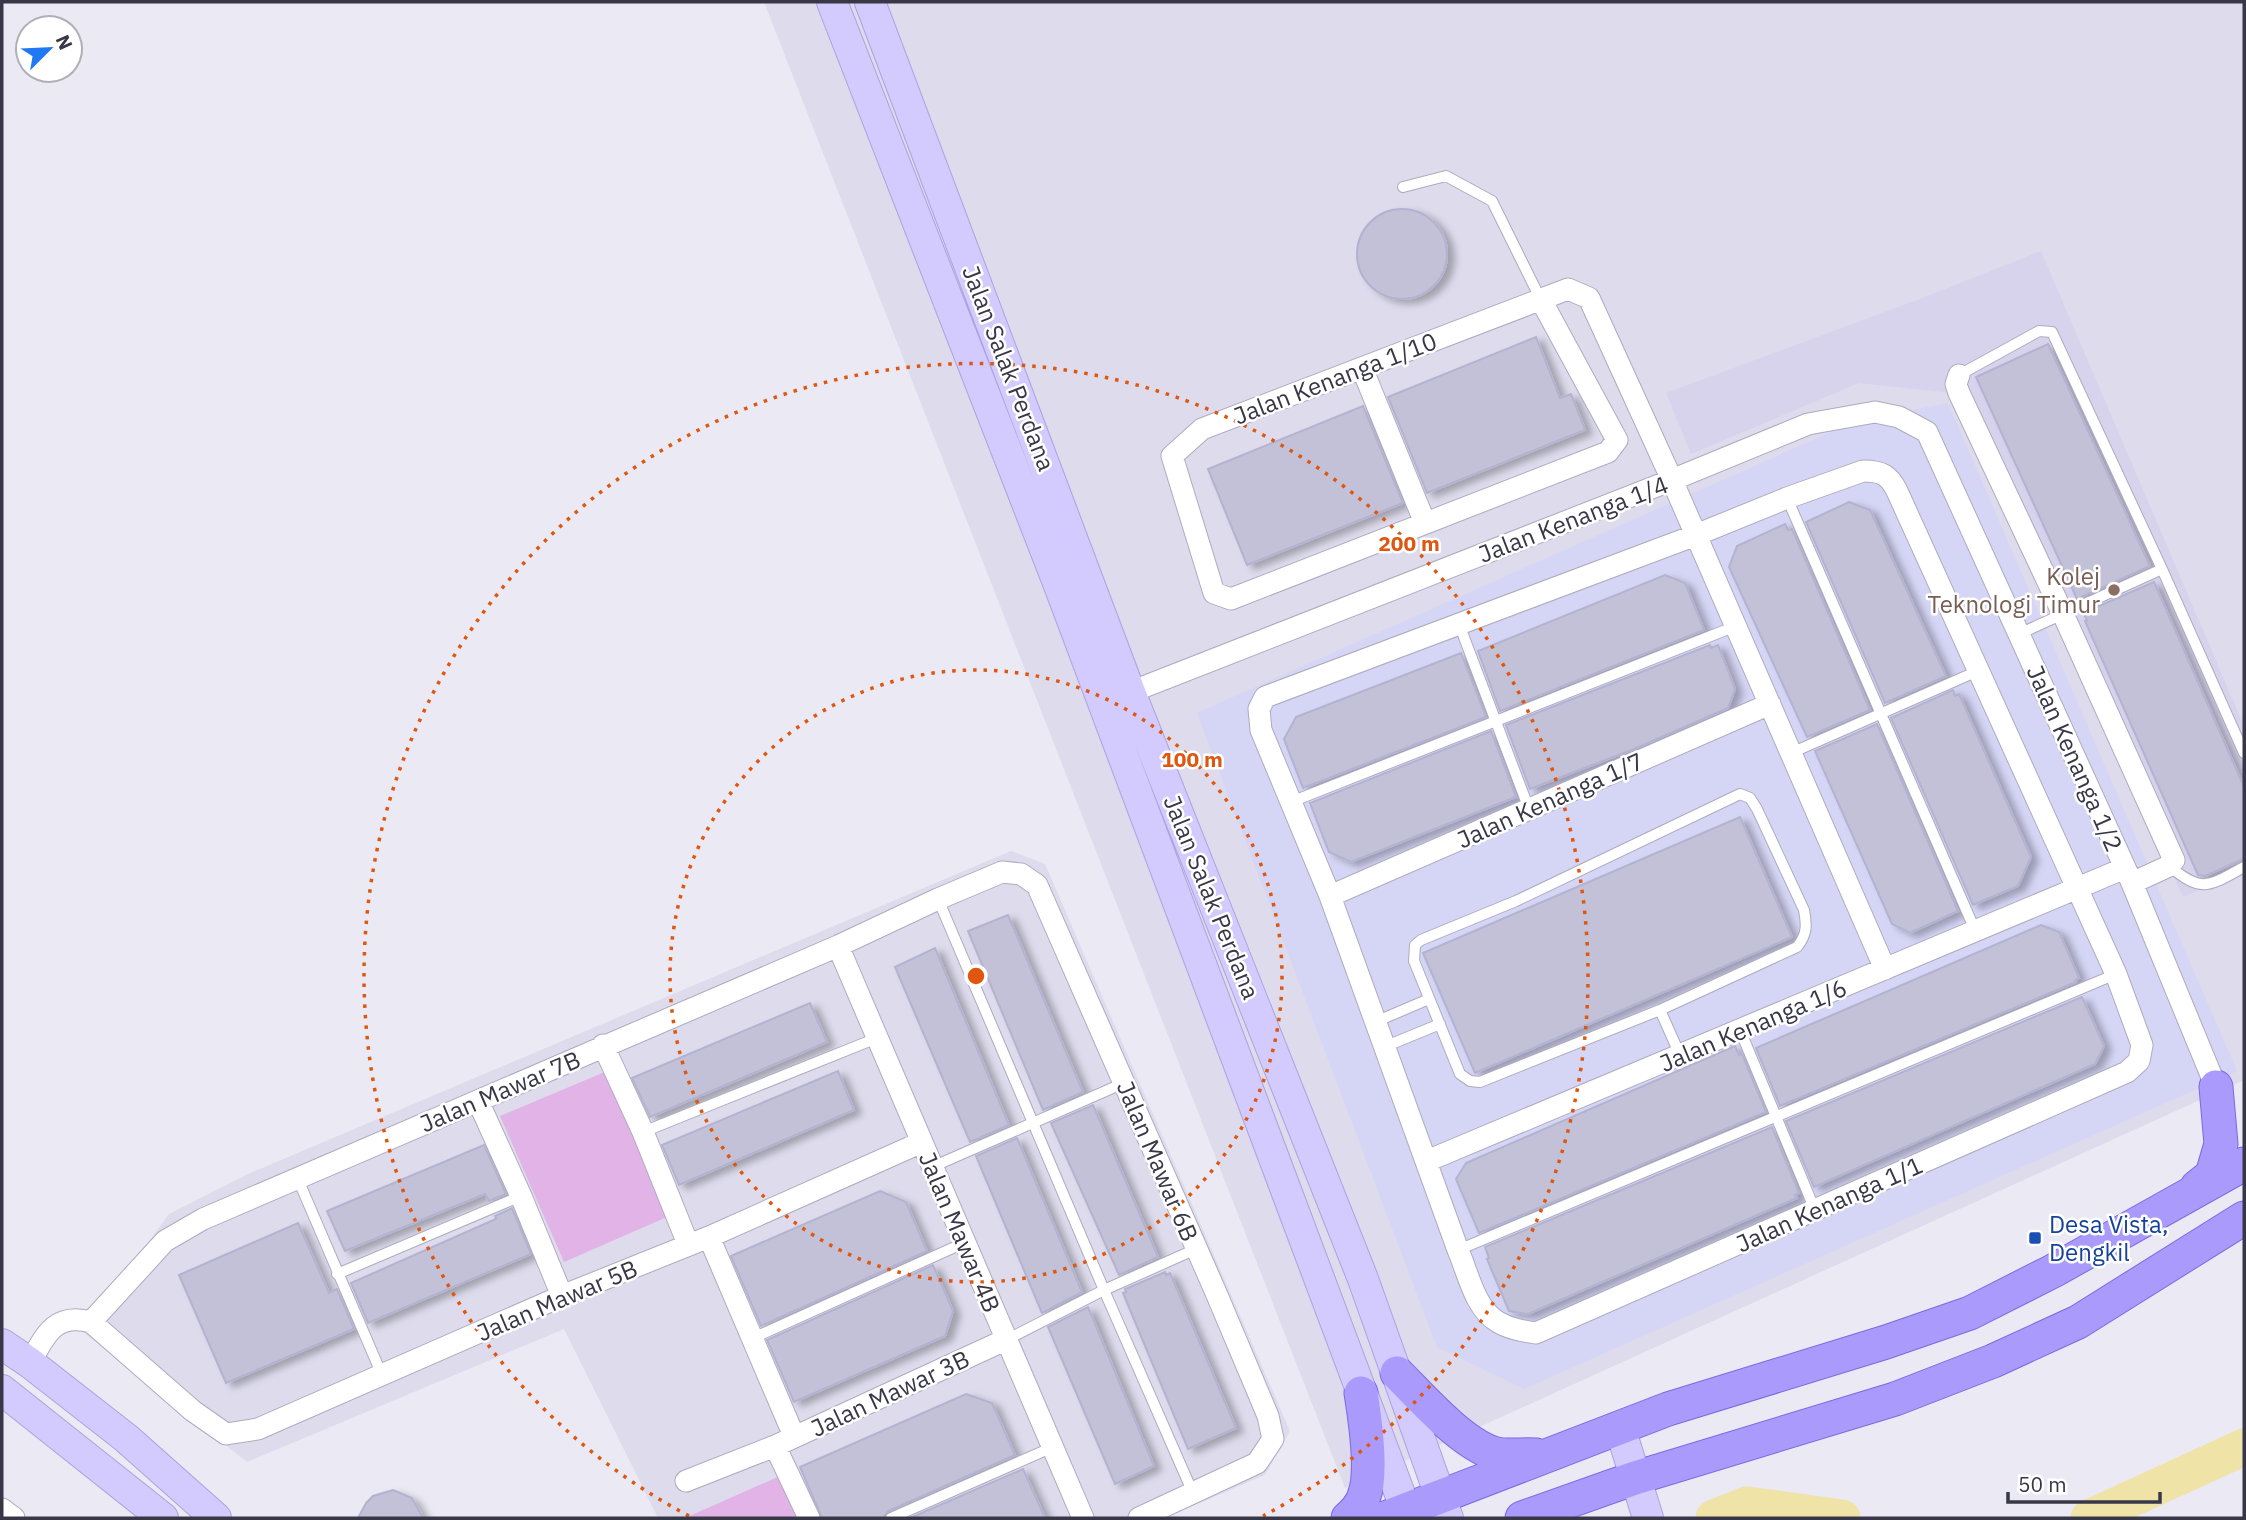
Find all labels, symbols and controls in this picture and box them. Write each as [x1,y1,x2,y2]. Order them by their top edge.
north arrow [14,14,84,84]
text: N [51,31,78,53]
street label: Jalan Salak Perdana [955,261,1063,475]
street label: Jalan Kenanga 1/10 [1229,325,1441,431]
street label: Jalan Kenanga 1/4 [1474,468,1672,570]
text: 200 m [1378,529,1440,557]
place label: Kolej Teknologi Timur [1928,560,2100,620]
marker: Kolej Teknologi Timur [2106,582,2122,598]
street label: Jalan Kenanga 1/2 [2020,660,2130,856]
text: 100 m [1161,745,1223,773]
street label: Jalan Kenanga 1/7 [1452,745,1648,855]
street label: Jalan Salak Perdana [1156,790,1268,1004]
centre of rings [964,964,988,988]
street label: Jalan Kenanga 1/6 [1654,971,1852,1079]
street label: Jalan Mawar 7B [415,1043,585,1139]
street label: Jalan Mawar 6B [1110,1076,1206,1246]
street label: Jalan Mawar 4B [912,1147,1008,1317]
street label: Jalan Kenanga 1/1 [1731,1149,1927,1259]
place label: Desa Vista, Dengkil [2049,1208,2169,1268]
marker: Desa Vista, Dengkil [2027,1230,2043,1246]
street label: Jalan Mawar 5B [472,1252,642,1348]
street label: Jalan Mawar 3B [806,1342,974,1444]
scale bar [2008,1460,2160,1504]
text: 50 m [2018,1470,2067,1498]

